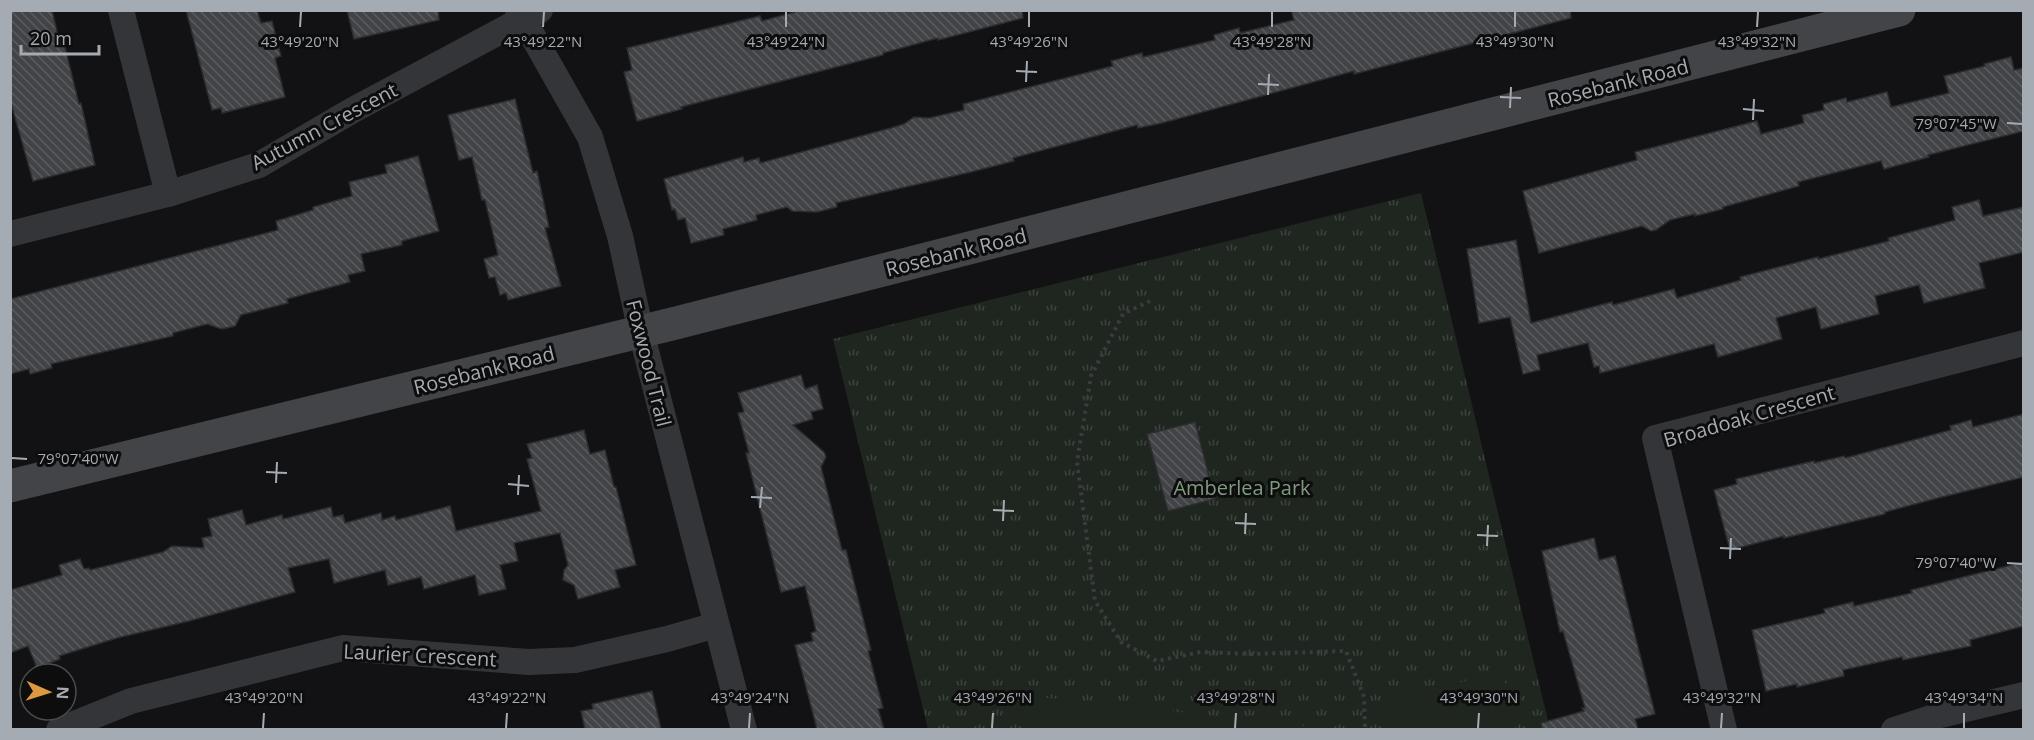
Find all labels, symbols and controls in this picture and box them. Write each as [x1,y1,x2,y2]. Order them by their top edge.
scale bar [21,18,99,56]
text: 20 m [30,26,72,50]
text: 43°49'20"N [261,31,339,51]
text: 43°49'22"N [504,31,582,51]
text: 43°49'24"N [747,31,825,51]
text: 43°49'26"N [990,31,1068,51]
text: 43°49'28"N [1233,31,1311,51]
text: 43°49'30"N [1476,31,1554,51]
text: 43°49'32"N [1718,31,1796,51]
street label: Rosebank Road [1545,52,1691,114]
street label: Autumn Crescent [246,76,402,176]
text: 79°07'45"W [1916,113,1997,133]
street label: Rosebank Road [883,221,1029,283]
street label: Foxwood Trail [620,297,678,429]
street label: Rosebank Road [411,339,557,401]
street label: Broadoak Crescent [1660,379,1838,453]
text: 79°07'40"W [38,448,119,468]
park label: Amberlea Park [1173,474,1311,501]
text: 79°07'40"W [1916,552,1997,572]
street label: Laurier Crescent [343,638,497,672]
north arrow [18,662,78,722]
text: N [52,686,74,700]
text: 43°49'20"N [225,687,303,707]
text: 43°49'22"N [468,687,546,707]
text: 43°49'24"N [711,687,789,707]
text: 43°49'26"N [954,687,1032,707]
text: 43°49'28"N [1197,687,1275,707]
text: 43°49'30"N [1440,687,1518,707]
text: 43°49'32"N [1683,687,1761,707]
text: 43°49'34"N [1925,687,2003,707]

